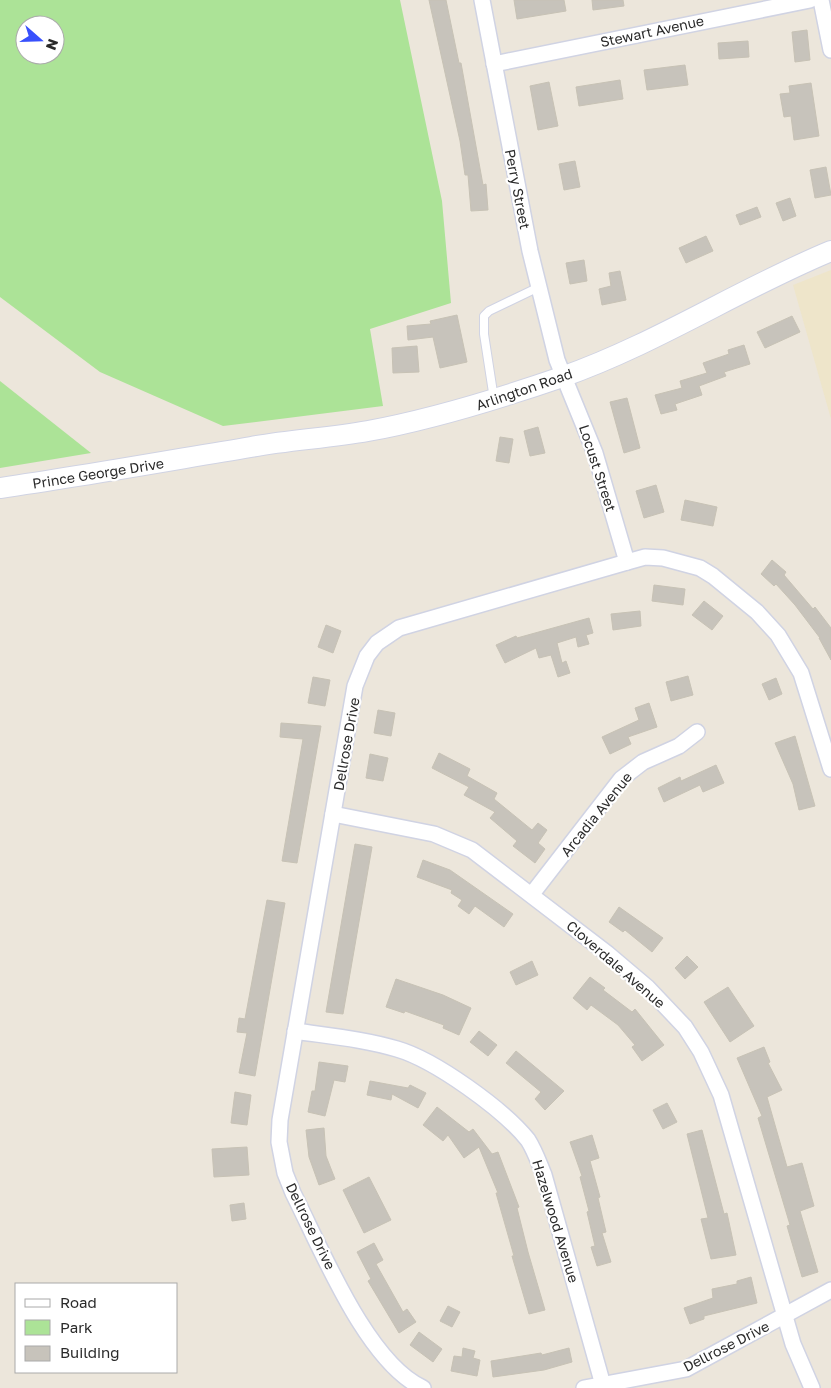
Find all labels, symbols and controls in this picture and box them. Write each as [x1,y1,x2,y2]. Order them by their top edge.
street label: Stewart Avenue [599,12,705,50]
north arrow [15,15,65,65]
text: N [43,37,62,53]
street label: Perry Street [502,147,534,231]
street label: Arlington Road [474,365,574,413]
street label: Locust Street [576,422,620,514]
street label: Prince George Drive [31,454,165,492]
street label: Dellrose Drive [329,696,363,792]
street label: Arcadia Avenue [557,768,635,860]
street label: Cloverdale Avenue [563,917,669,1011]
street label: Hazelwood Avenue [529,1157,583,1285]
street label: Dellrose Drive [283,1180,339,1272]
legend [15,1283,178,1373]
text: Road [60,1293,97,1311]
street label: Dellrose Drive [680,1317,772,1375]
text: Park [60,1318,93,1336]
text: Building [60,1343,120,1361]

